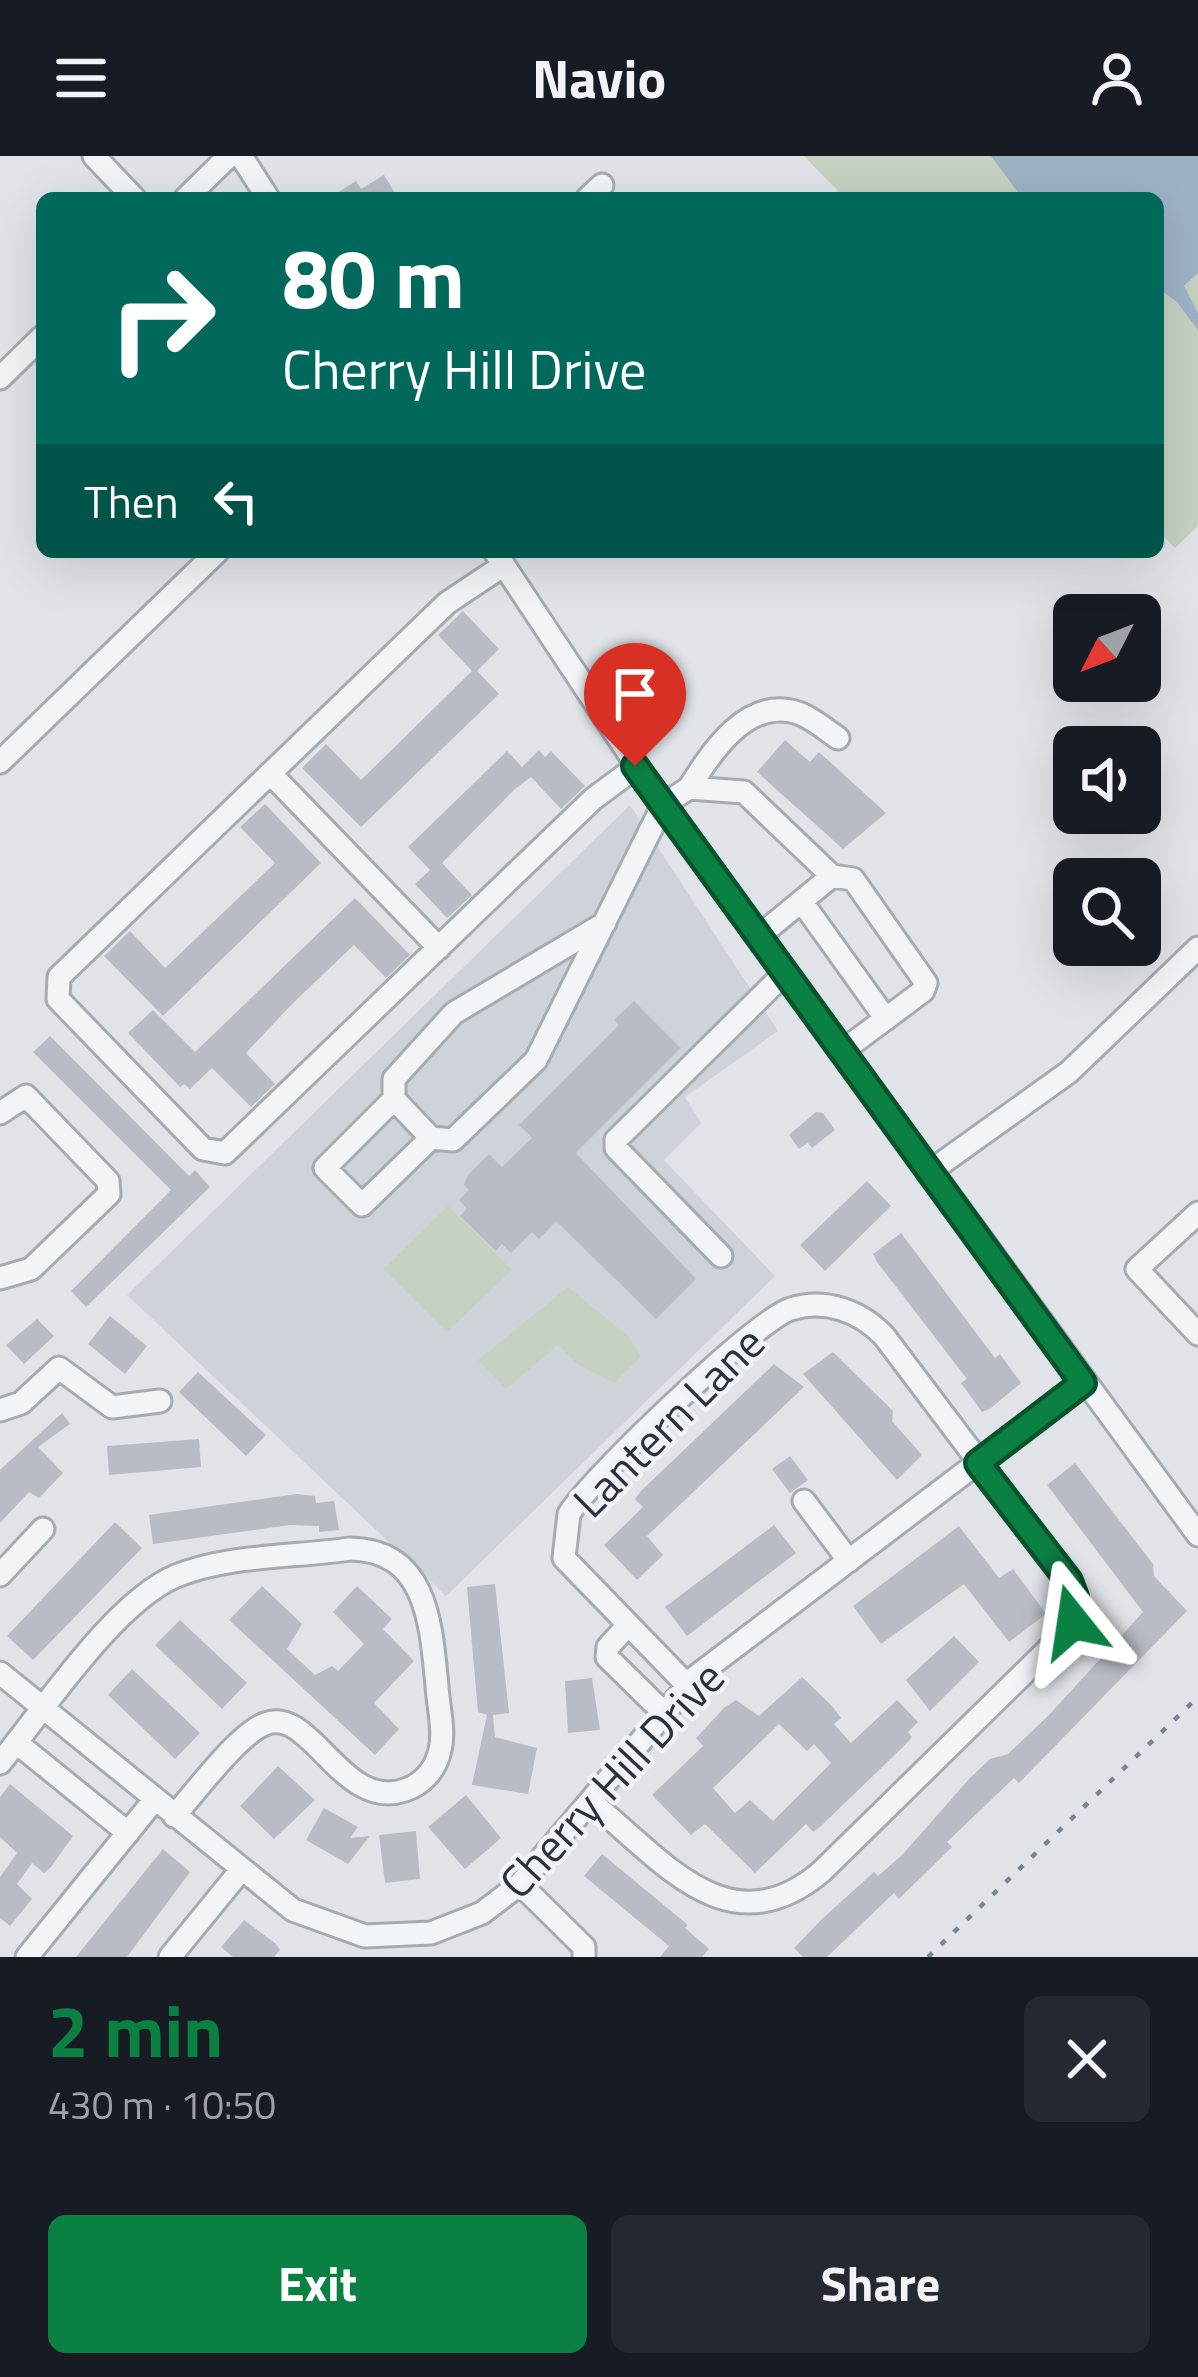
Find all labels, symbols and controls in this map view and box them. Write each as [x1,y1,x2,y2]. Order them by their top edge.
text: Navio [532,37,666,119]
icon: menu [48,45,114,111]
icon: person [1084,45,1150,111]
text: 80 m [282,213,465,341]
icon: right [84,240,240,396]
text: Cherry Hill Drive [282,328,646,410]
text: Then [84,467,179,535]
icon: left [203,468,269,534]
north arrow [1053,594,1161,702]
map controls [1053,594,1161,966]
pin [584,643,686,766]
icon: arrive [602,661,668,727]
button: sound [1053,726,1161,834]
button: search [1053,858,1161,966]
street label: Lantern Lane [557,1310,779,1532]
position arrow [1010,1559,1136,1685]
street label: Cherry Hill Drive [483,1645,739,1913]
text: 2 min [48,1975,223,2085]
button: close [1024,1996,1150,2122]
text: 430 m · 10:50 [48,2075,276,2134]
button: Exit [48,2215,587,2353]
button: Share [611,2215,1150,2353]

